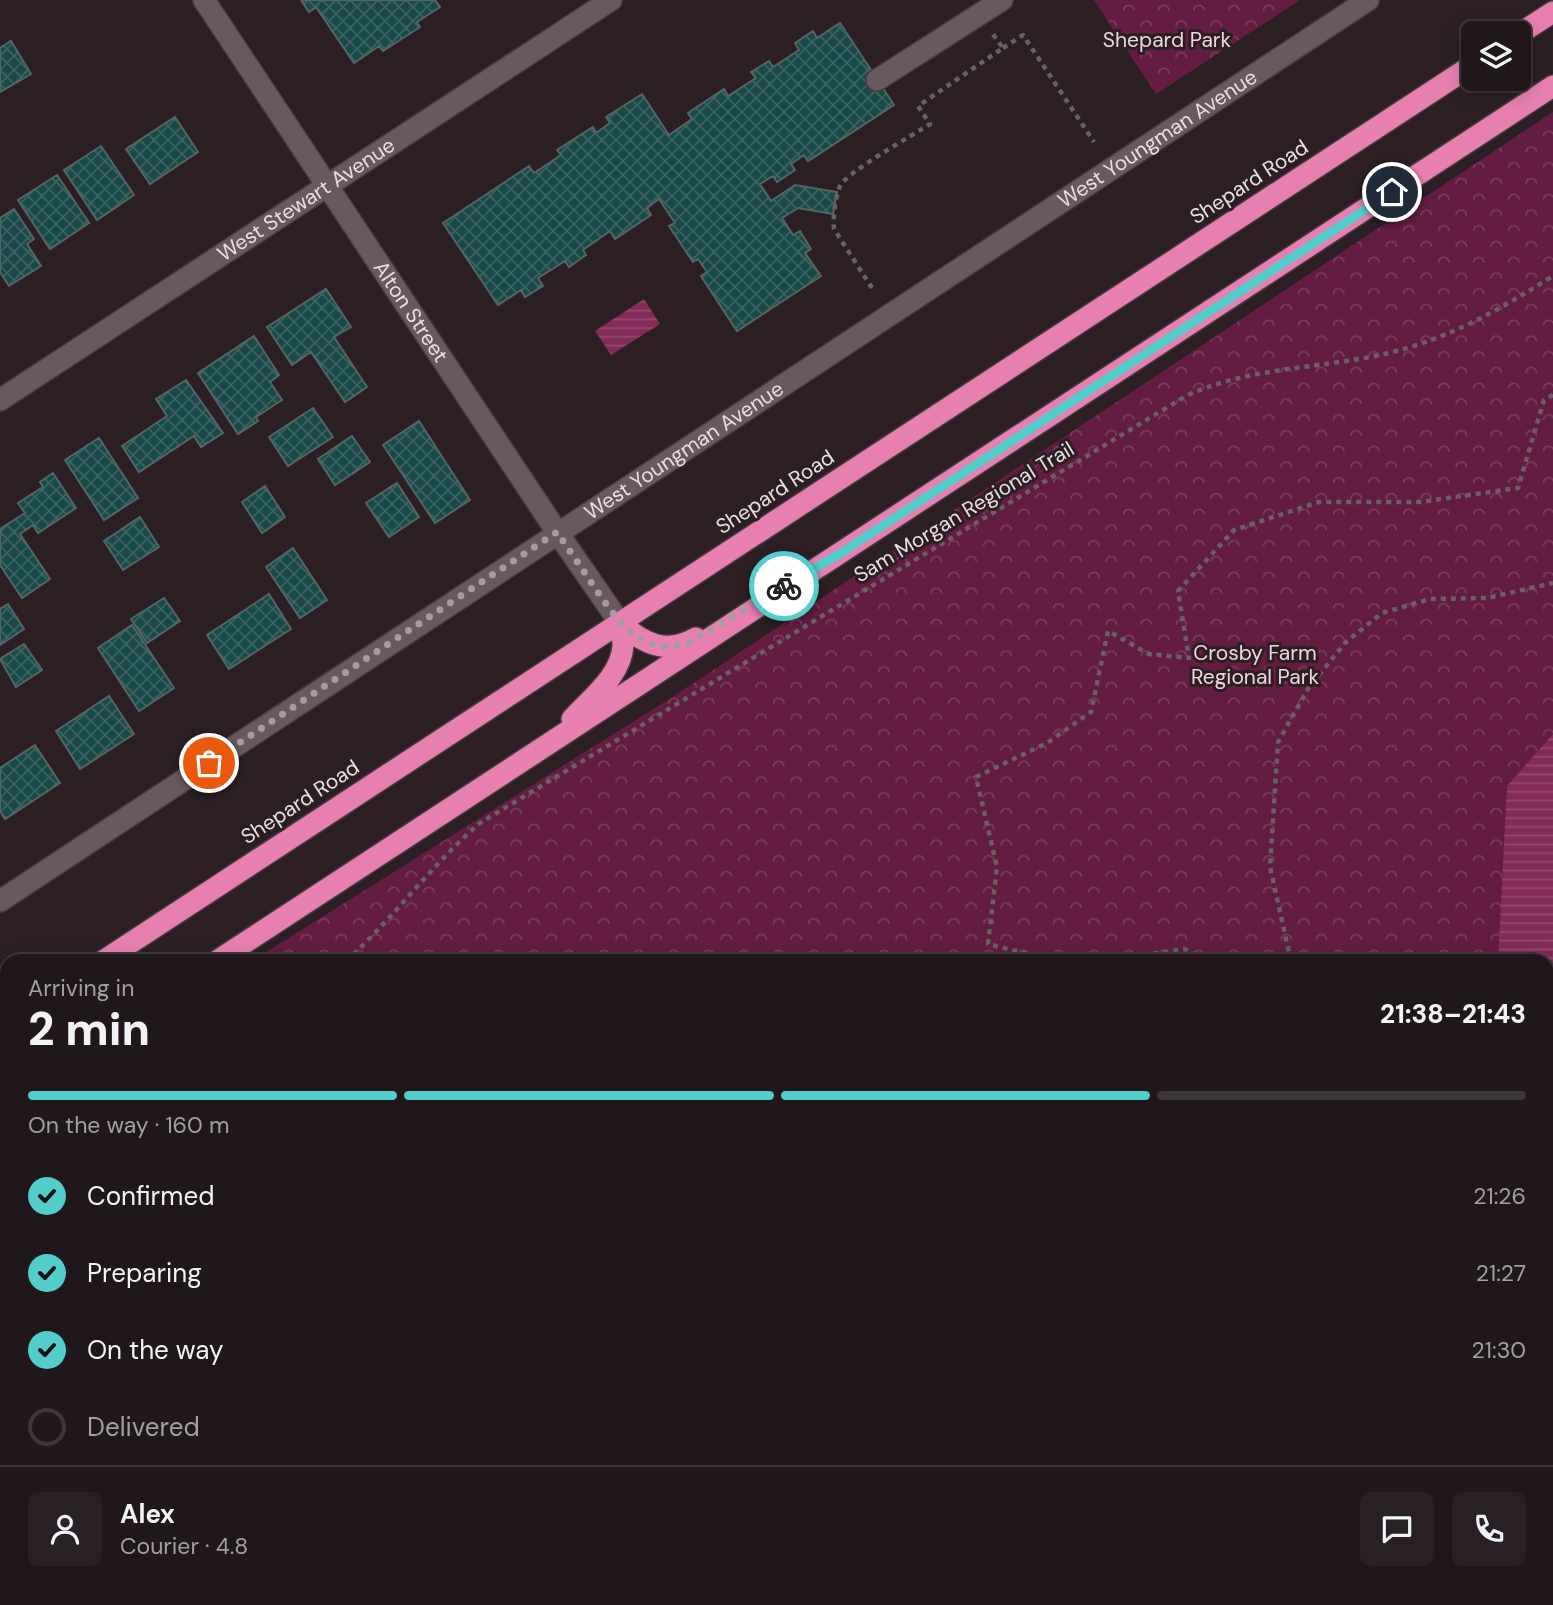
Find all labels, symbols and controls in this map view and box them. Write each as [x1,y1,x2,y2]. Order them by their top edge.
map controls [1461,21,1531,91]
button: layers [1461,21,1531,91]
park label: Shepard Park [1103,26,1232,54]
street label: West Youngman Avenue [1053,63,1263,214]
street label: West Stewart Avenue [212,131,400,268]
street label: Shepard Road [1184,133,1314,231]
pin [1362,162,1422,222]
icon: home [1373,173,1411,211]
street label: Alton Street [367,255,455,368]
street label: West Youngman Avenue [579,375,789,526]
street label: Sam Morgan Regional Trail [849,435,1079,589]
street label: Shepard Road [710,443,840,541]
courier [749,551,819,621]
icon: bike [765,567,803,605]
park label: Crosby Farm Regional Park [1191,639,1319,691]
pin [179,733,239,793]
icon: bag [190,744,228,782]
street label: Shepard Road [235,753,365,851]
text: Arriving in [28,973,134,1003]
text: 21:38–21:43 [1380,997,1526,1031]
text: 2 min [28,999,150,1059]
text: On the way · 160 m [28,1110,229,1140]
icon: check [28,1177,66,1215]
text: Confirmed [87,1179,214,1213]
text: 21:26 [1473,1181,1526,1211]
icon: check [28,1254,66,1292]
text: Preparing [87,1256,202,1290]
text: 21:27 [1476,1258,1526,1288]
icon: check [28,1331,66,1369]
text: On the way [87,1333,223,1367]
text: 21:30 [1472,1335,1526,1365]
text: Delivered [87,1410,200,1444]
button: person [28,1492,102,1566]
button: chat [1360,1492,1434,1566]
button: phone [1452,1492,1526,1566]
text: Alex [120,1497,175,1531]
text: Courier · 4.8 [120,1531,248,1561]

